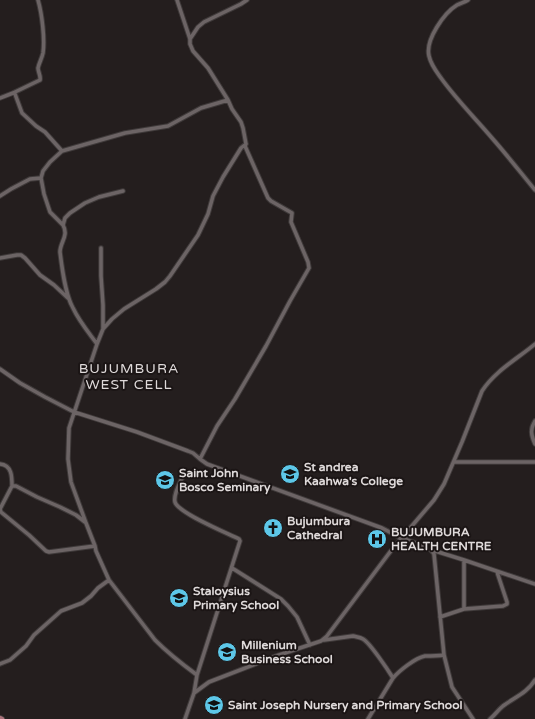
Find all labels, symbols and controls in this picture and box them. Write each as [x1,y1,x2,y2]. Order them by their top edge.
district label: BUJUMBURA WEST CELL [79,360,179,393]
place label: St andrea Kaahwa's College [304,460,403,489]
school or university icon: St andrea Kaahwa's College [279,463,301,485]
place label: Saint John Bosco Seminary [179,466,271,495]
school or university icon: Saint John Bosco Seminary [154,469,176,491]
place label: Bujumbura Cathedral [287,514,350,542]
church icon: Bujumbura Cathedral [262,517,284,539]
place label: BUJUMBURA HEALTH CENTRE [391,525,492,553]
hospital icon: BUJUMBURA HEALTH CENTRE [366,528,388,550]
place label: Staloysius Primary School [193,584,279,613]
school or university icon: Staloysius Primary School [168,587,190,609]
place label: Millenium Business School [241,638,333,666]
school or university icon: Millenium Business School [216,641,238,663]
school or university icon: Saint Joseph Nursery and Primary School [203,694,225,716]
place label: Saint Joseph Nursery and Primary School [228,698,462,713]

